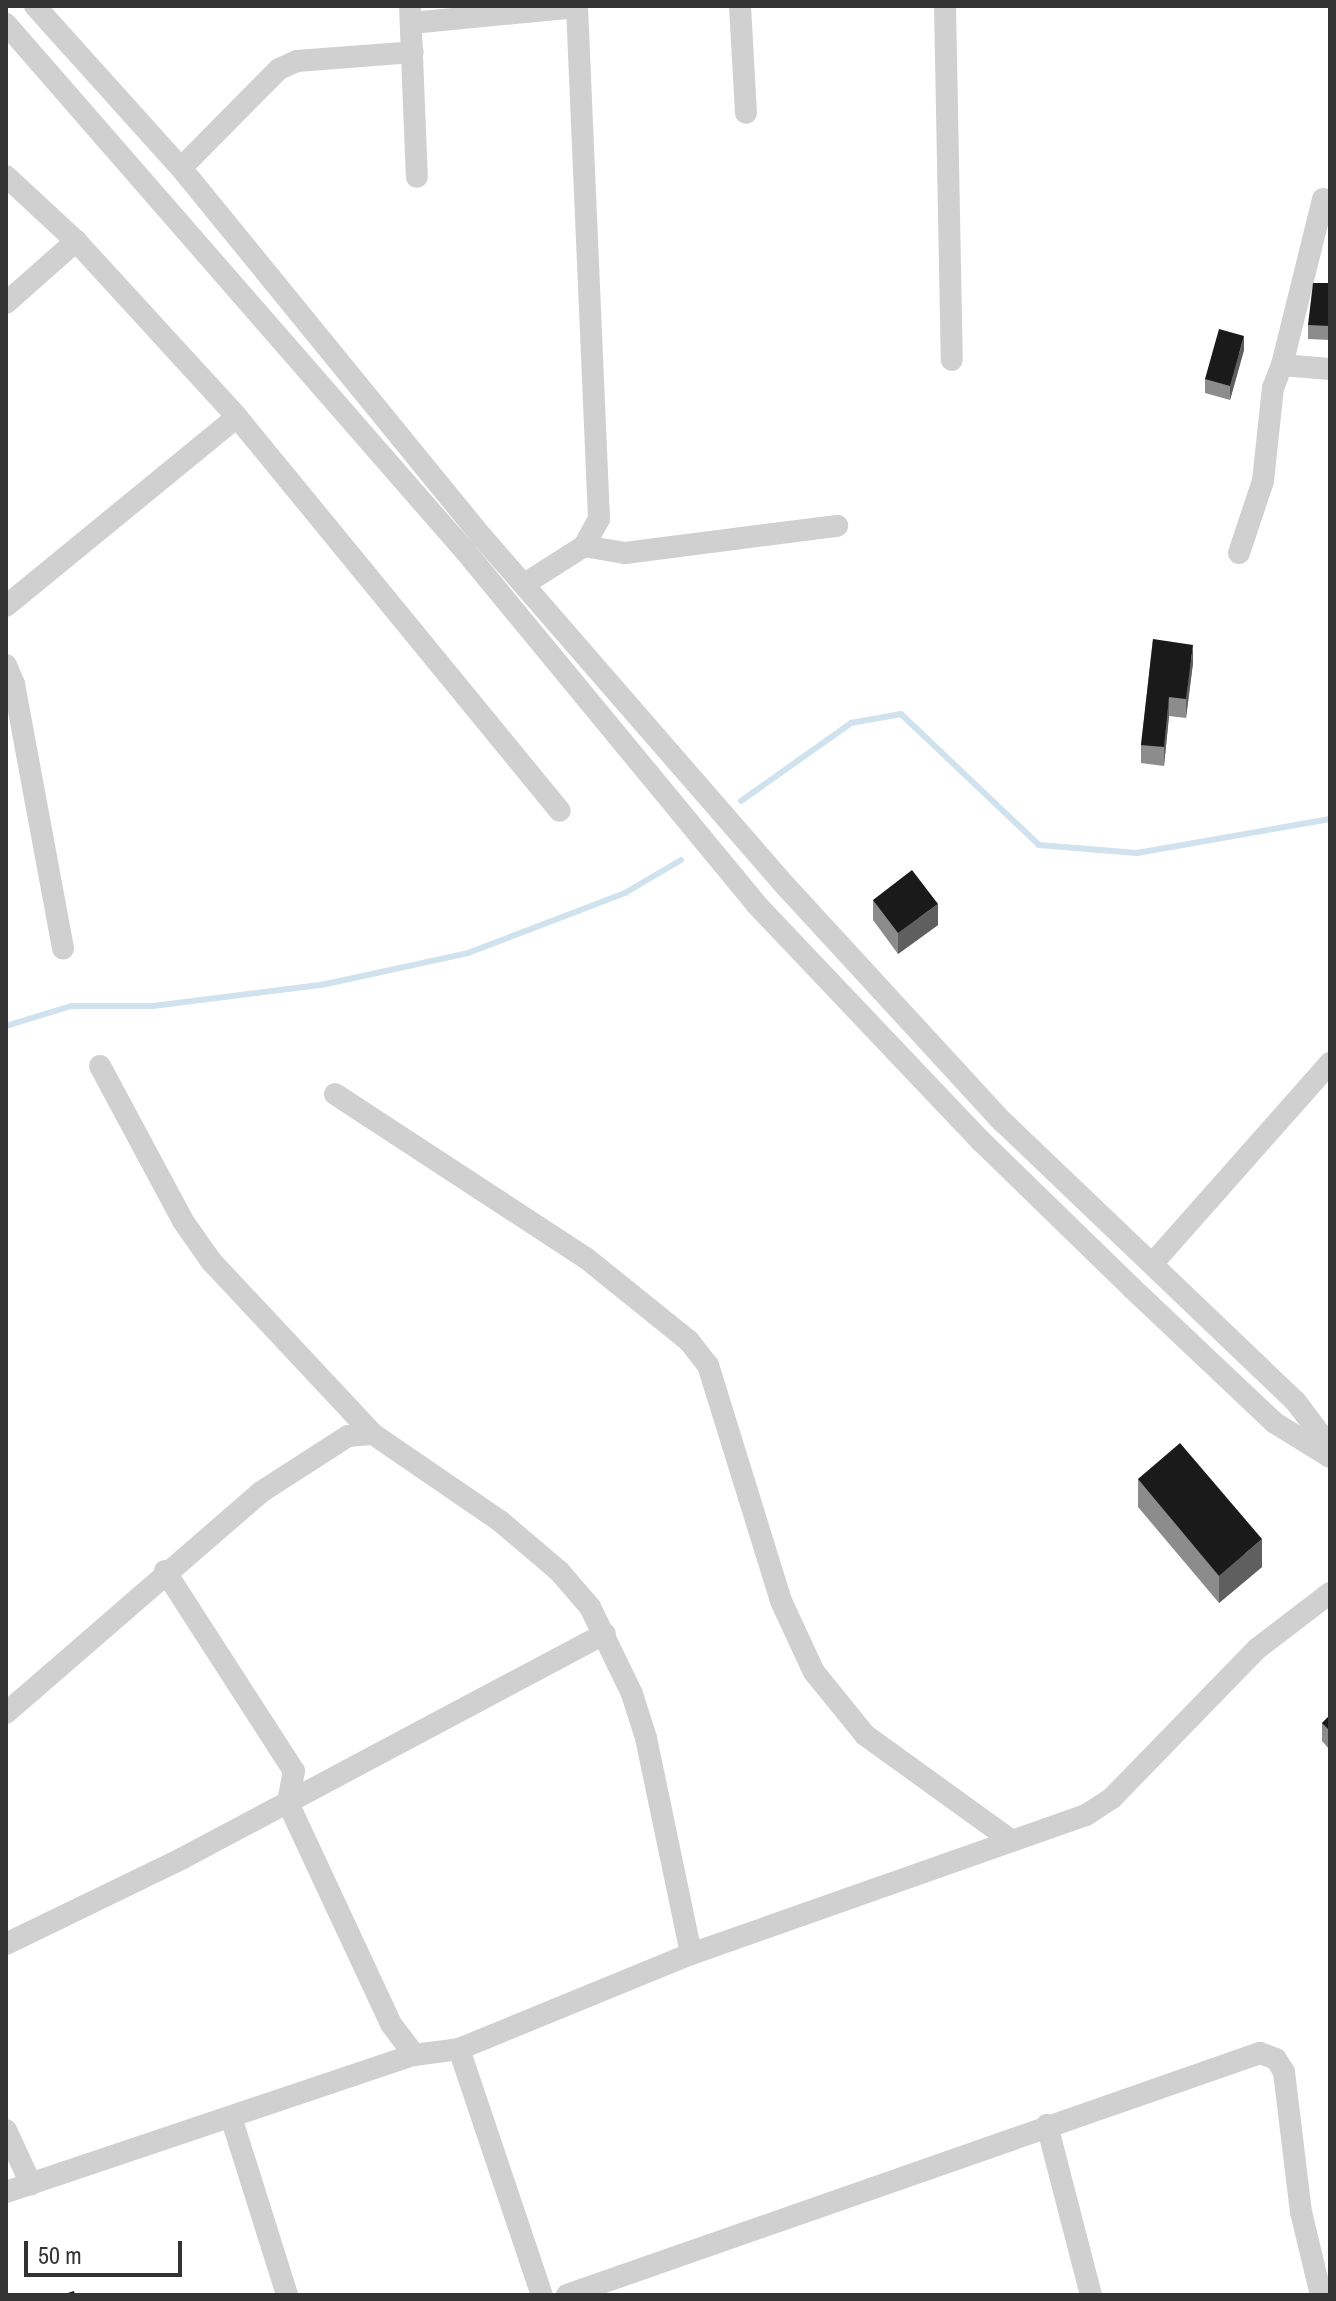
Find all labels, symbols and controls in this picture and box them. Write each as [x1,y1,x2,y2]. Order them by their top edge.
scale bar [28,2225,186,2275]
text: 50 m [38,2239,82,2271]

